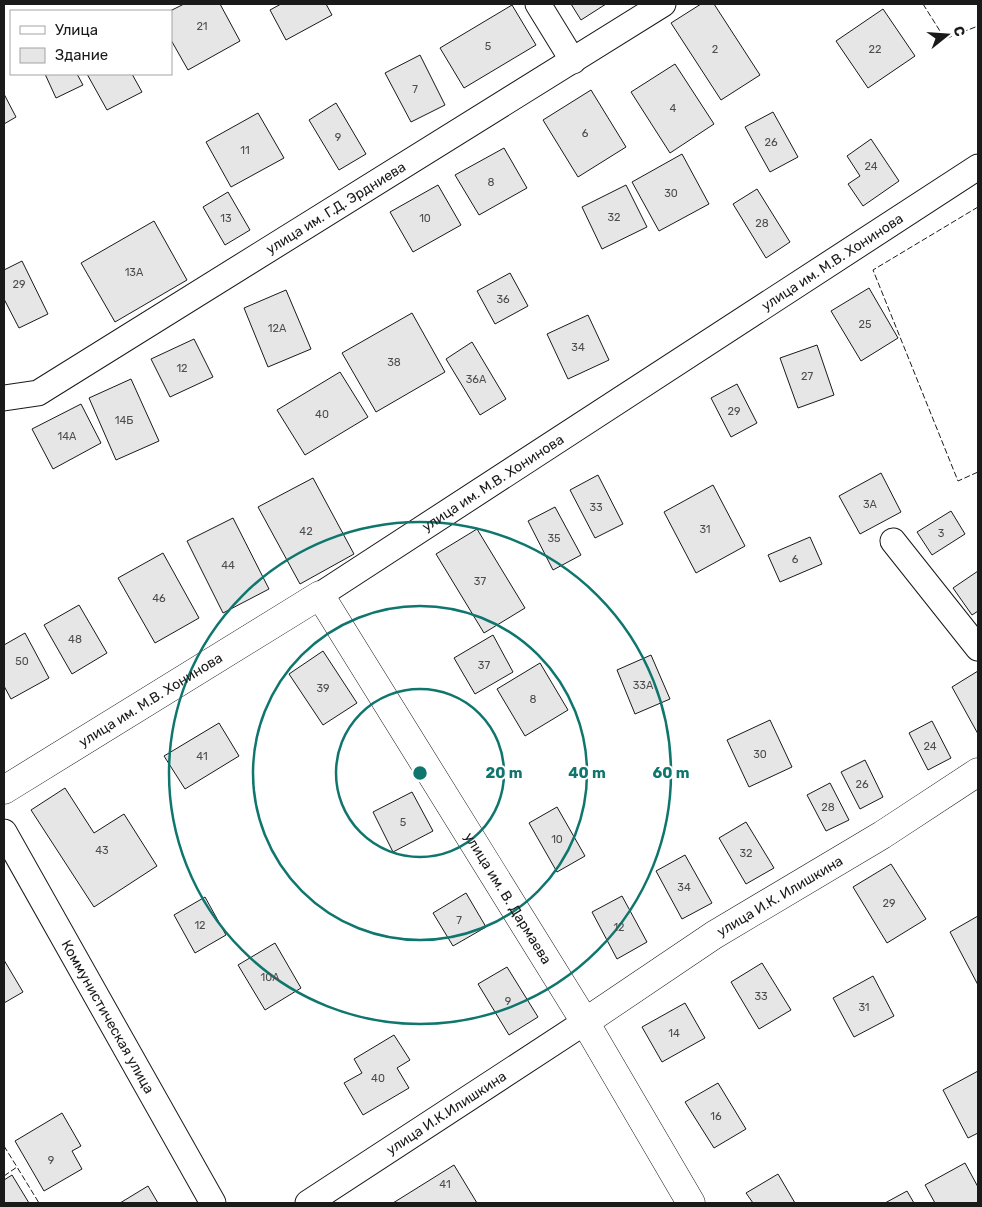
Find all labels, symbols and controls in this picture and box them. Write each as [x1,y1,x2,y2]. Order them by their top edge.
legend [10,10,172,75]
north arrow [922,10,972,60]
house number: 21 [196,20,208,33]
text: Улица [55,21,98,39]
text: С [949,24,969,39]
house number: 5 [485,40,492,53]
house number: 2 [712,43,718,56]
house number: 22 [869,43,881,56]
text: Здание [55,46,108,64]
house number: 7 [412,83,418,96]
house number: 4 [670,102,677,115]
house number: 6 [582,127,589,140]
house number: 9 [335,131,341,144]
house number: 26 [764,136,778,149]
house number: 11 [240,144,250,157]
street label: улица им. Г.Д. Эрдниева [263,158,409,258]
house number: 24 [864,160,878,173]
house number: 8 [488,176,495,189]
house number: 30 [664,187,678,200]
street label: улица им. М.В. Хонинова [758,210,907,315]
house number: 32 [607,211,621,224]
house number: 13 [220,212,232,225]
house number: 10 [419,212,431,225]
house number: 28 [755,217,769,230]
house number: 13А [125,266,144,279]
house number: 29 [13,278,25,291]
house number: 36 [496,293,510,306]
house number: 25 [859,318,872,331]
house number: 12А [268,322,287,335]
house number: 34 [571,341,585,354]
house number: 38 [387,356,401,369]
house number: 12 [176,362,188,375]
house number: 27 [801,370,813,383]
house number: 36А [466,373,487,386]
house number: 29 [728,405,740,418]
house number: 40 [315,408,329,421]
house number: 14Б [115,414,133,427]
house number: 14А [58,430,77,443]
street label: улица им. М.В. Хонинова [419,431,567,535]
house number: 3А [863,498,878,511]
house number: 33 [589,501,603,514]
house number: 31 [699,523,711,536]
house number: 42 [299,525,313,538]
house number: 3 [938,527,945,540]
house number: 35 [547,532,561,545]
house number: 6 [792,553,799,566]
house number: 44 [221,559,235,572]
house number: 37 [474,575,486,588]
house number: 46 [152,592,166,605]
house number: 48 [68,633,82,646]
street label: улица им. М.В. Хонинова [76,649,226,751]
house number: 50 [15,655,29,668]
house number: 37 [478,659,490,672]
house number: 33А [633,679,654,692]
house number: 39 [316,682,330,695]
house number: 8 [530,693,537,706]
house number: 24 [923,740,937,753]
house number: 30 [753,748,767,761]
house number: 41 [196,750,208,763]
centre of rings [411,764,429,782]
text: 20 m [486,764,522,782]
text: 40 m [568,764,606,782]
text: 60 m [653,764,689,782]
house number: 26 [855,778,869,791]
house number: 28 [821,801,835,814]
house number: 5 [400,816,407,829]
street label: улица им. В. Дармаева [460,829,555,967]
house number: 10 [551,833,563,846]
house number: 43 [95,844,109,857]
house number: 32 [739,847,753,860]
street label: улица И.К. Илишкина [714,852,846,940]
house number: 34 [677,881,691,894]
house number: 29 [883,897,895,910]
house number: 7 [456,914,462,927]
house number: 12 [194,919,206,932]
house number: 12 [613,921,625,934]
street label: Коммунистическая улица [58,937,158,1097]
house number: 10А [260,971,280,984]
house number: 33 [754,990,768,1003]
house number: 9 [505,995,511,1008]
house number: 31 [858,1001,870,1014]
house number: 14 [668,1027,680,1040]
street label: улица И.К.Илишкина [383,1068,510,1159]
house number: 40 [371,1072,385,1085]
house number: 16 [710,1110,722,1123]
house number: 9 [48,1154,54,1167]
house number: 41 [439,1178,451,1191]

